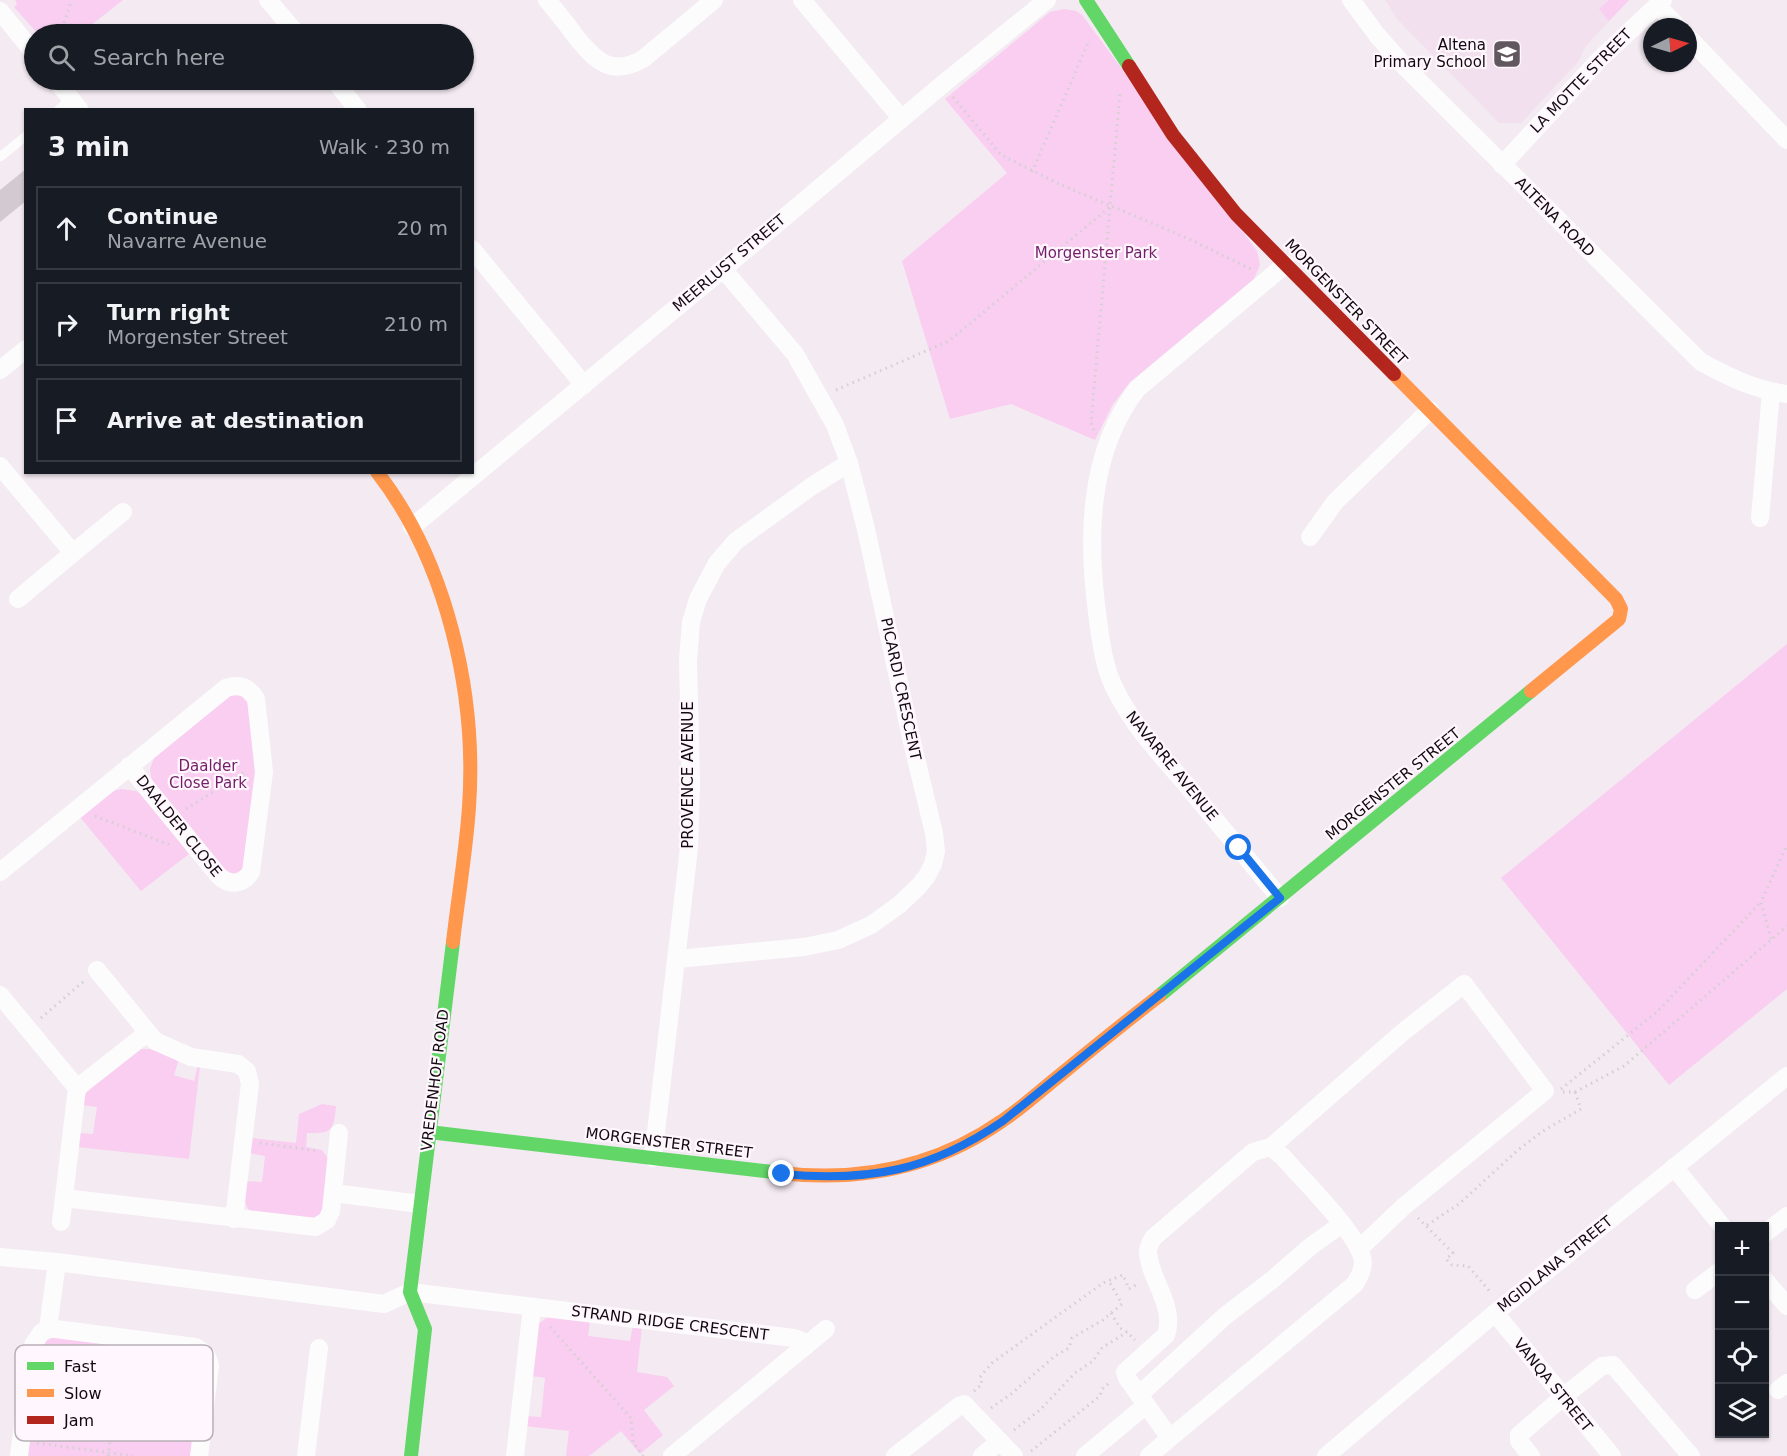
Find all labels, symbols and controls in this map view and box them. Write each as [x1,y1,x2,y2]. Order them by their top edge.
north arrow [1643,18,1697,72]
search box [24,24,474,90]
street label: LA MOTTE STREET [1527,25,1636,137]
place label: Altena Primary School [1373,36,1486,71]
school or university icon: Altena Primary School [1491,38,1523,70]
icon: search [45,41,78,74]
text: Search here [93,45,225,70]
text: 3 min [48,132,130,162]
text: Walk · 230 m [319,135,450,159]
street label: ALTENA ROAD [1511,173,1599,261]
text: Continue [107,204,218,229]
street label: MEERLUST STREET [669,210,790,315]
icon: ahead [50,212,83,245]
text: 20 m [397,216,448,240]
text: Navarre Avenue [107,229,267,253]
street label: MORGENSTER STREET [1281,235,1411,369]
park label: Morgenster Park [1035,244,1158,262]
text: Turn right [107,300,230,325]
icon: right [50,308,83,341]
text: 210 m [384,312,448,336]
text: Morgenster Street [107,325,288,349]
icon: arrive [50,404,83,437]
text: Arrive at destination [107,408,364,433]
street label: PICARDI CRESCENT [877,616,925,763]
street label: PROVENCE AVENUE [679,701,697,849]
street label: NAVARRE AVENUE [1122,708,1222,824]
street label: MORGENSTER STREET [1322,724,1465,844]
park label: Daalder Close Park [169,757,247,792]
street label: DAALDER CLOSE [132,771,226,881]
route start [1225,834,1251,860]
street label: VREDENHOF ROAD [417,1008,453,1152]
street label: MORGENSTER STREET [584,1124,754,1162]
route end [768,1160,794,1186]
street label: MGIDLANA STREET [1494,1211,1617,1316]
map controls [1715,1222,1769,1438]
button: + [1715,1222,1769,1276]
button: − [1715,1276,1769,1330]
street label: STRAND RIDGE CRESCENT [570,1302,771,1344]
button: locate [1715,1330,1769,1384]
street label: VANQA STREET [1510,1335,1597,1436]
legend [15,1345,213,1441]
text: Fast [64,1357,96,1376]
text: Slow [64,1384,101,1403]
button: layers [1715,1384,1769,1438]
text: Jam [63,1411,94,1430]

